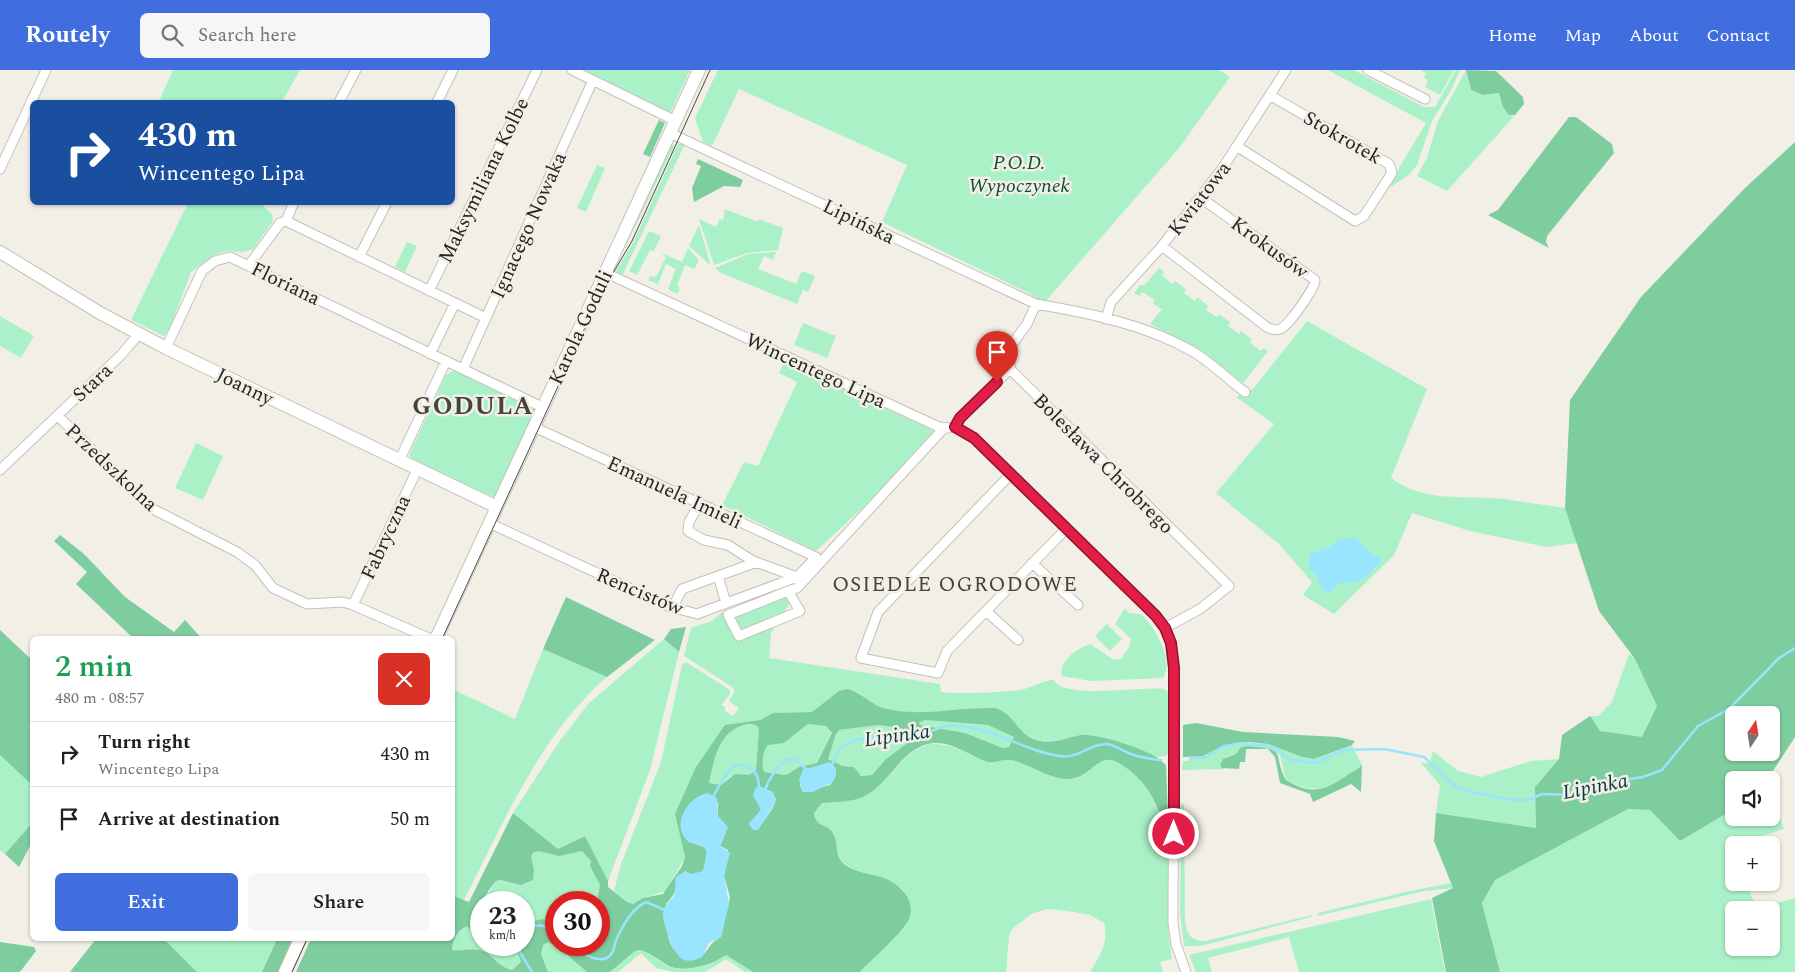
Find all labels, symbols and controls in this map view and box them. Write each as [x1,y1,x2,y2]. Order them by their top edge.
search box [140,13,490,58]
text: Routely [25,17,110,53]
icon: search [158,21,186,49]
text: Search here [198,21,296,50]
text: Home [1488,22,1537,49]
text: Map [1565,22,1601,49]
text: About [1629,22,1679,49]
text: Contact [1707,22,1770,49]
street label: Maksymiliana Kolbe [431,92,537,268]
street label: Stokrotek [1298,103,1387,172]
text: 430 m [138,109,237,162]
icon: right [55,120,120,185]
street label: Ignacego Nowaka [483,147,575,304]
park label: P.O.D. Wypoczynek [968,148,1071,201]
street label: Kwiatowa [1161,155,1239,242]
text: Wincentego Lipa [138,157,305,190]
street label: Lipińska [817,191,900,252]
street label: Krokusów [1224,209,1315,287]
street label: Floriana [246,254,326,314]
street label: Karola Goduli [541,265,621,390]
street label: Wincentego Lipa [741,325,891,417]
pin [976,331,1018,382]
icon: arrive [983,338,1011,366]
street label: Stara [66,356,120,409]
street label: Joanny [211,360,280,414]
street label: Bolesława Chrobrego [1026,386,1181,541]
district label: GODULA [412,388,534,426]
street label: Przedszkolna [58,417,165,519]
street label: Emanuela Imieli [602,448,747,537]
street label: Fabryczna [353,490,419,585]
street label: Rencistów [592,560,689,624]
district label: OSIEDLE OGRODOWE [832,569,1078,601]
text: 2 min [55,644,133,690]
button: close [378,653,430,705]
text: 480 m · 08:57 [55,686,145,710]
north arrow [1725,706,1780,761]
map controls [1725,706,1780,956]
water label: Lipinka [862,715,933,756]
text: Turn right [98,728,191,757]
icon: right [55,740,83,768]
text: 430 m [380,740,430,769]
text: Wincentego Lipa [98,757,219,781]
water label: Lipinka [1559,765,1631,809]
button: sound [1725,771,1780,826]
icon: arrive [55,805,83,833]
text: Arrive at destination [98,805,280,834]
text: 50 m [390,805,430,834]
position arrow [1147,807,1199,859]
button: + [1725,836,1780,891]
button: Exit [55,873,238,931]
button: Share [248,873,430,931]
speed limit sign: 30 [545,891,610,956]
text: 23 [488,898,517,936]
button: − [1725,901,1780,956]
text: km/h [489,926,516,945]

